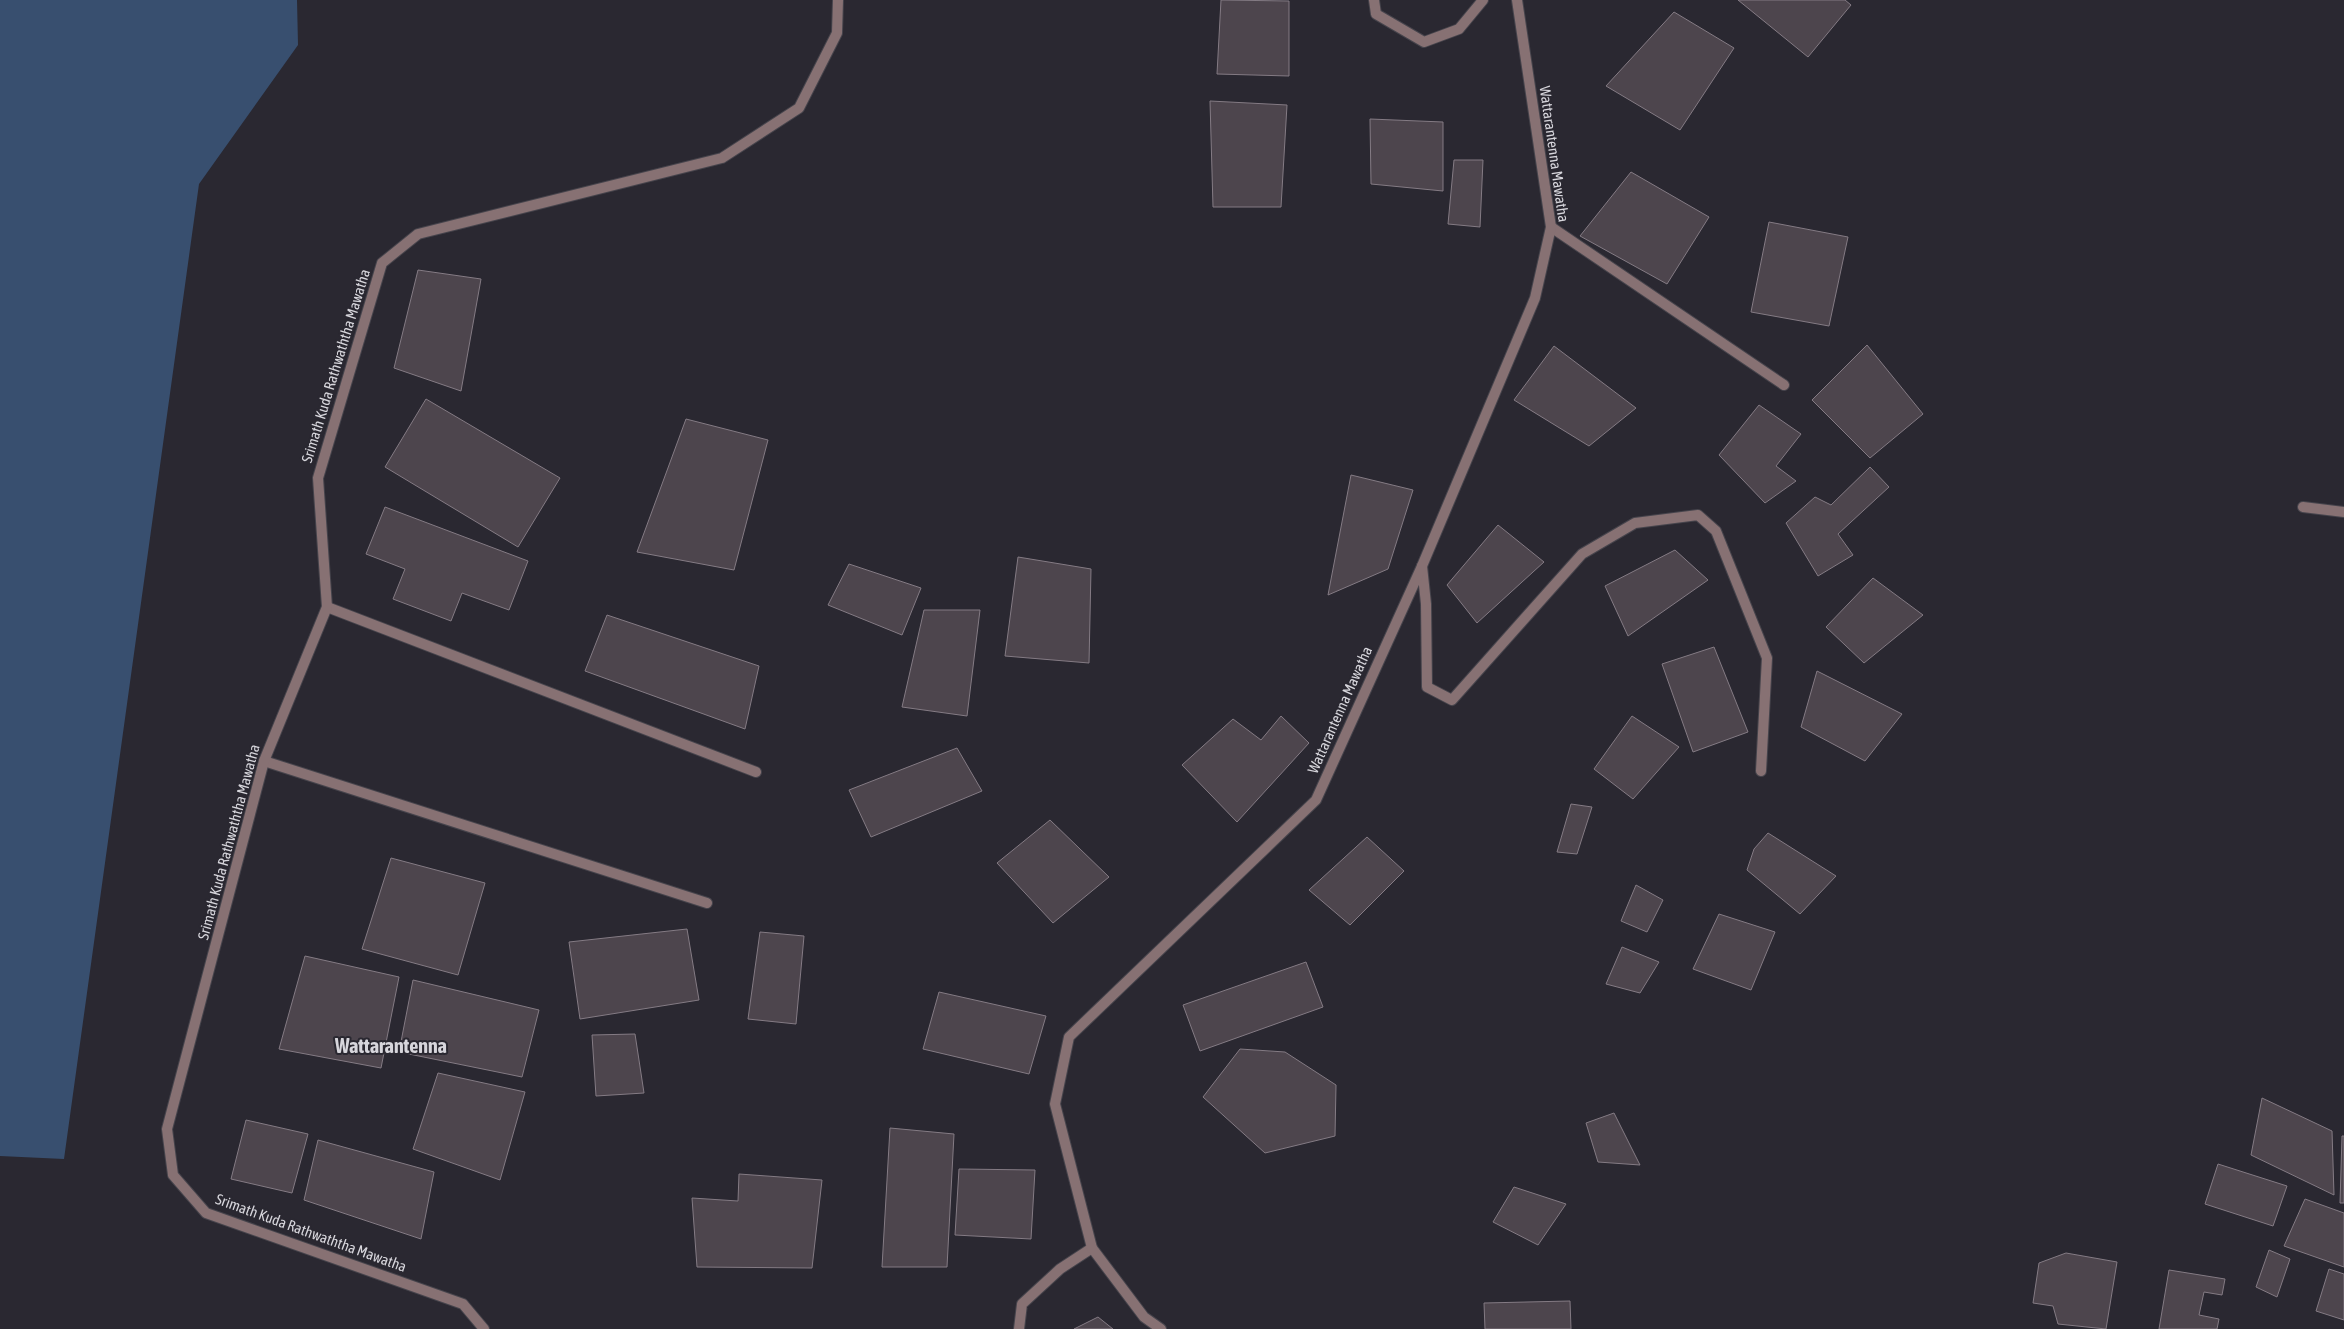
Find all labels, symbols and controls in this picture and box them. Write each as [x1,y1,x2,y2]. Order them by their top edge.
street label: Wattarantenna Mawatha [1537,85,1572,223]
street label: Srimath Kuda Rathwaththa Mawatha [298,267,373,465]
street label: Wattarantenna Mawatha [1304,644,1375,776]
street label: Srimath Kuda Rathwaththa Mawatha [194,742,263,941]
district label: Wattarantenna [334,1034,447,1057]
street label: Srimath Kuda Rathwaththa Mawatha [214,1190,409,1275]

